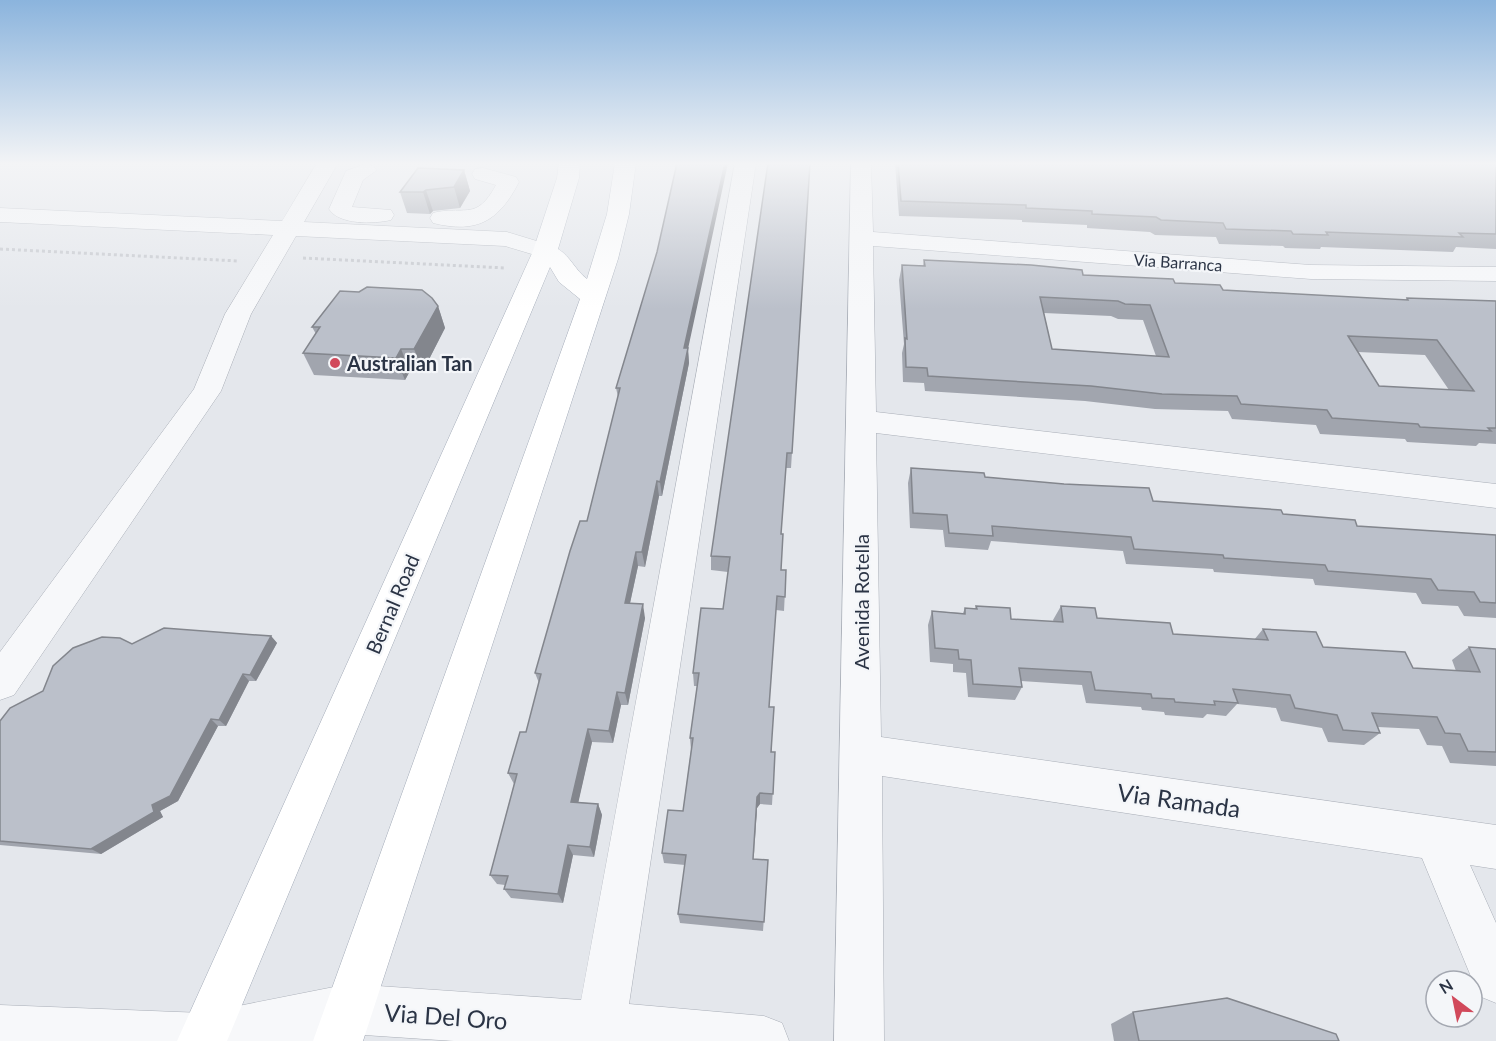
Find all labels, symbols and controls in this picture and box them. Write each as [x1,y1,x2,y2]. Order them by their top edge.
street label: Via Barranca [1133,249,1223,275]
place label: Australian Tan [346,351,473,375]
marker: Australian Tan [328,356,342,370]
street label: Avenida Rotella [849,534,873,670]
street label: Bernal Road [360,551,424,657]
street label: Via Ramada [1116,777,1242,823]
north arrow [1424,969,1484,1029]
text: N [1436,975,1456,997]
street label: Via Del Oro [383,997,509,1035]

